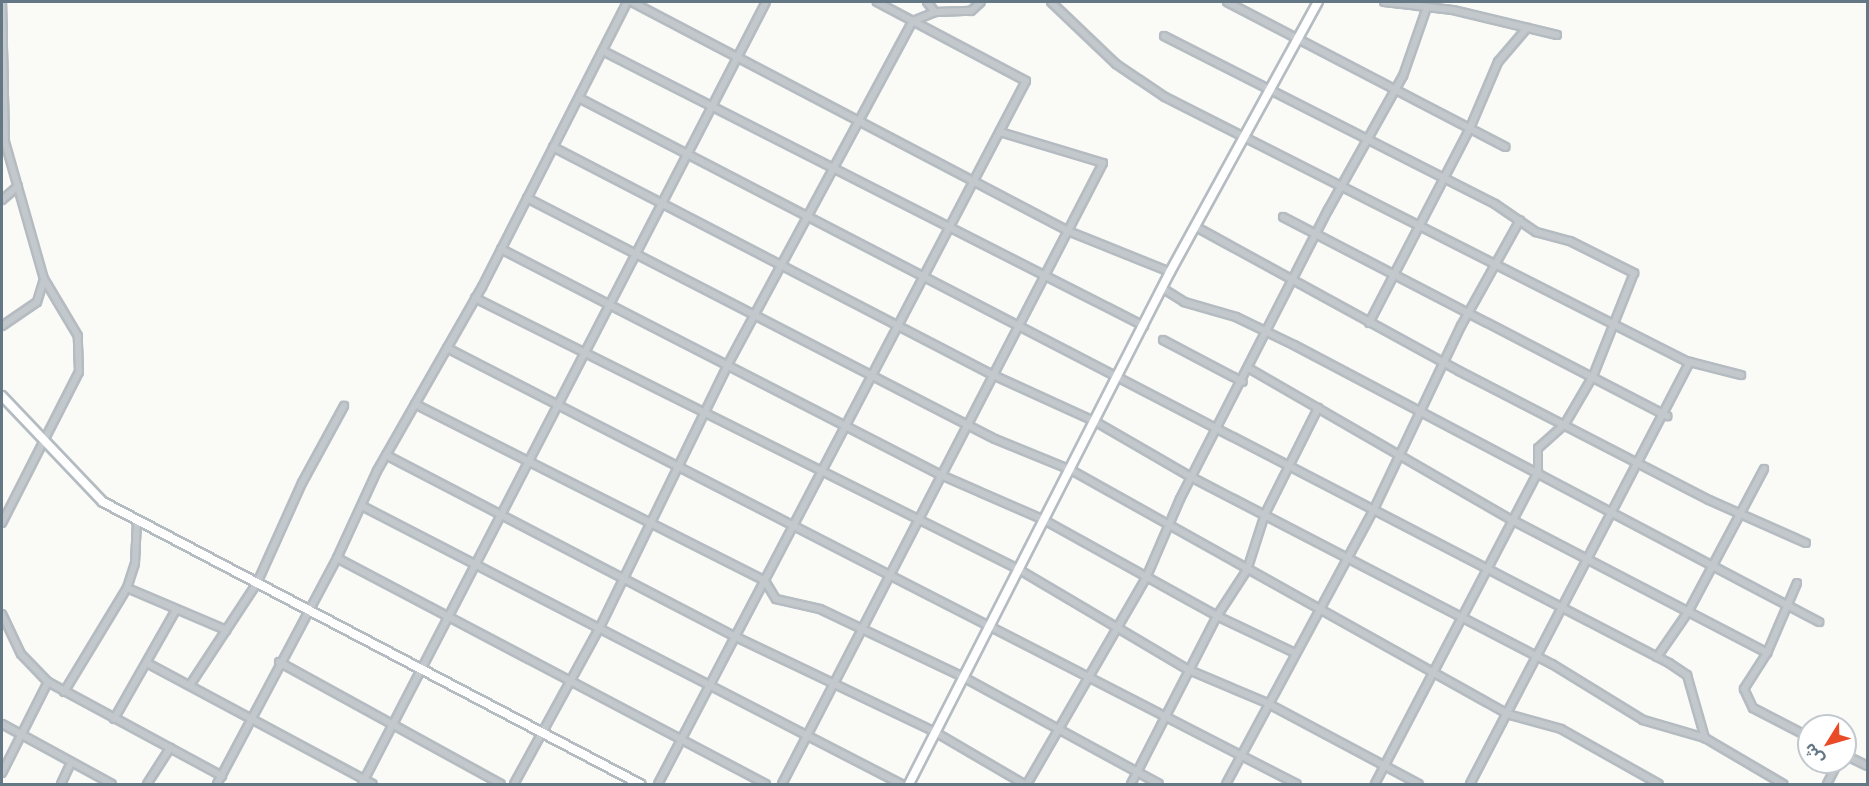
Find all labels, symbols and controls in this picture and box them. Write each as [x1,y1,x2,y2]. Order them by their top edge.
north arrow [1797,714,1857,774]
text: ش [1799,738,1830,769]

